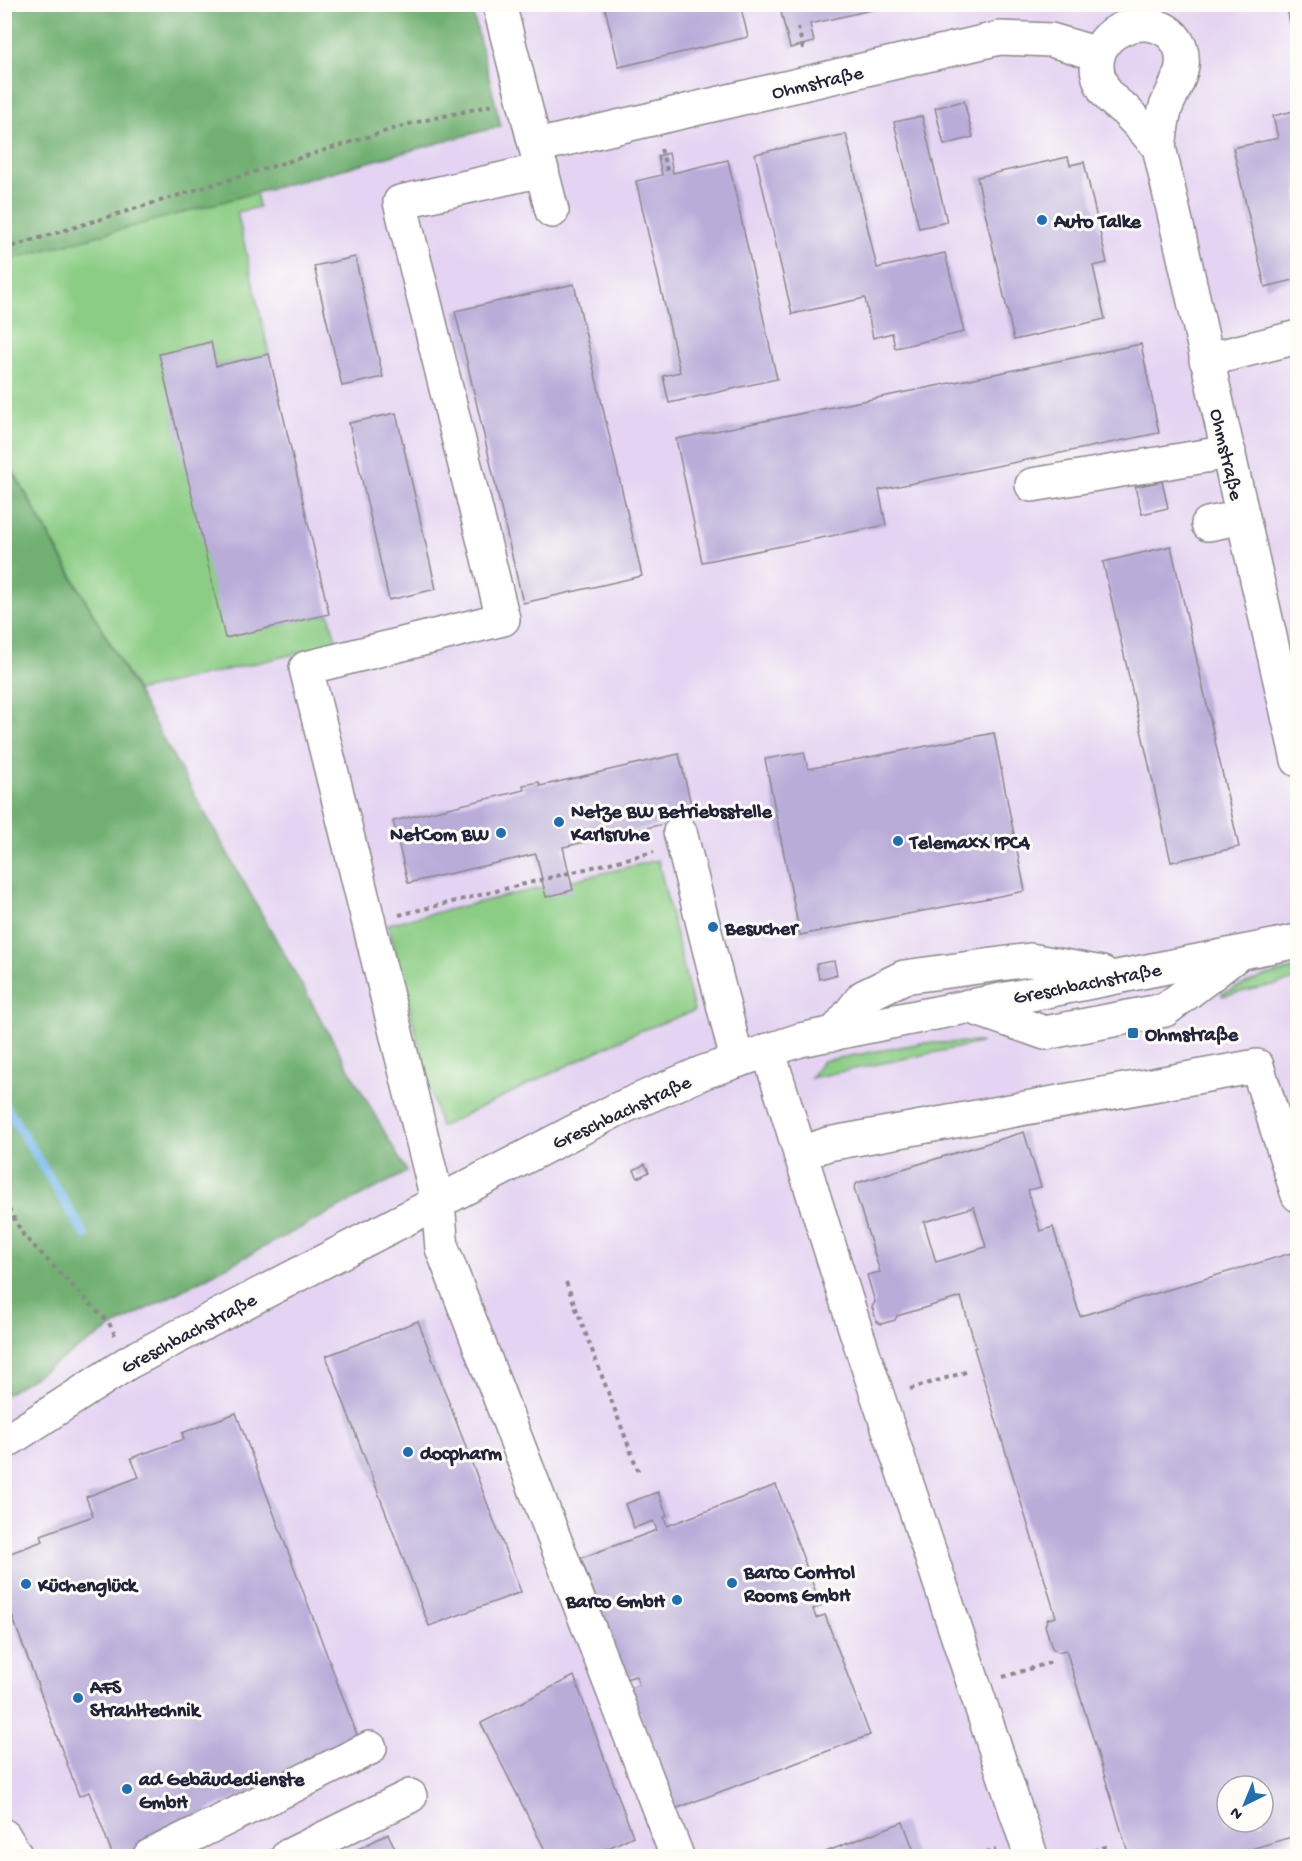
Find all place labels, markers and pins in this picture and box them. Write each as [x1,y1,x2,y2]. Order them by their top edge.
place label: Auto Talke [1053,212,1142,235]
marker: Auto Talke [1035,213,1049,227]
place label: Netze BW Betriebsstelle Karlsruhe [570,802,772,848]
marker: Netze BW Betriebsstelle Karlsruhe [552,815,566,829]
place label: NetCom BW [390,825,489,848]
marker: NetCom BW [494,826,508,840]
place label: TelemaxX IPC4 [908,833,1031,856]
marker: TelemaxX IPC4 [891,834,905,848]
place label: Besucher [724,919,799,942]
marker: Besucher [706,920,720,934]
place label: Ohmstraße [1145,1025,1239,1048]
marker: Ohmstraße [1126,1026,1140,1040]
place label: docpharm [420,1444,503,1467]
marker: docpharm [401,1445,415,1459]
place label: Barco Control Rooms GmbH [743,1563,856,1609]
place label: Küchenglück [37,1576,139,1599]
marker: Barco Control Rooms GmbH [725,1576,739,1590]
marker: Küchenglück [19,1577,33,1591]
place label: Barco GmbH [565,1592,666,1615]
marker: Barco GmbH [670,1593,684,1607]
place label: AFS Strahltechnik [89,1678,202,1724]
marker: AFS Strahltechnik [71,1691,85,1705]
place label: ad Gebäudedienste GmbH [138,1770,305,1816]
marker: ad Gebäudedienste GmbH [120,1782,134,1796]

